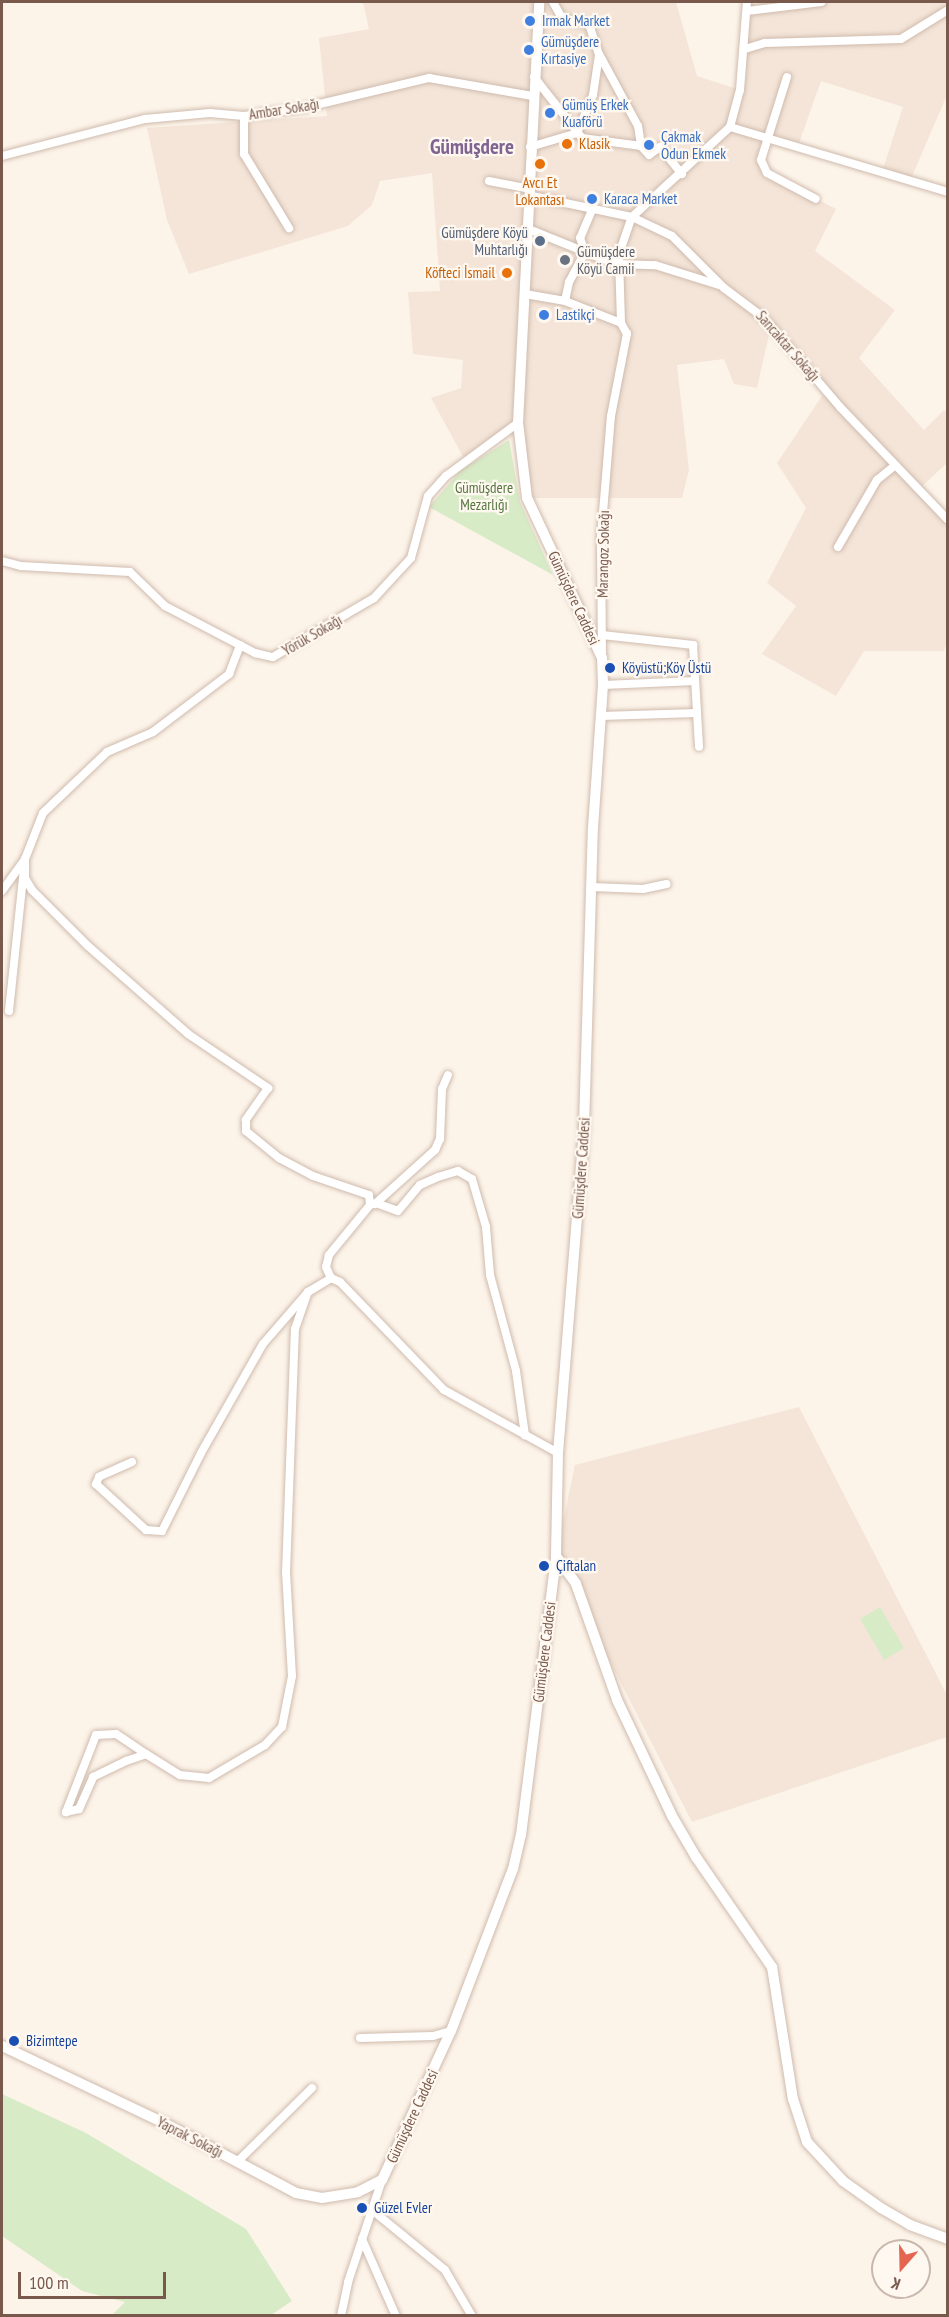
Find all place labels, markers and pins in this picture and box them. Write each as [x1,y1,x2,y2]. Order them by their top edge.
place label: Irmak Market [542,12,610,30]
marker: Irmak Market [523,14,537,28]
place label: Gümüşdere Kırtasiye [541,32,599,67]
marker: Gümüşdere Kırtasiye [522,43,536,57]
place label: Gümüş Erkek Kuaförü [562,95,629,130]
marker: Gümüş Erkek Kuaförü [543,106,557,120]
place label: Çakmak Odun Ekmek [661,127,726,162]
place label: Klasik [579,135,610,153]
marker: Klasik [560,137,574,151]
marker: Çakmak Odun Ekmek [642,138,656,152]
marker: Avcı Et Lokantası [533,157,547,171]
place label: Avcı Et Lokantası [516,173,564,208]
place label: Karaca Market [604,190,677,208]
marker: Karaca Market [585,192,599,206]
place label: Gümüşdere Köyü Muhtarlığı [441,223,528,258]
marker: Gümüşdere Köyü Muhtarlığı [533,234,547,248]
place label: Gümüşdere Köyü Camii [577,242,635,277]
marker: Gümüşdere Köyü Camii [558,253,572,267]
place label: Köfteci İsmail [425,264,495,282]
marker: Köfteci İsmail [500,266,514,280]
place label: Lastikçi [556,306,595,324]
marker: Lastikçi [537,308,551,322]
place label: Köyüstü;Köy Üstü [622,659,712,677]
marker: Köyüstü;Köy Üstü [603,661,617,675]
place label: Çiftalan [556,1557,596,1575]
marker: Çiftalan [537,1559,551,1573]
place label: Bizimtepe [26,2032,78,2050]
marker: Bizimtepe [7,2034,21,2048]
place label: Güzel Evler [374,2199,432,2217]
marker: Güzel Evler [355,2201,369,2215]

